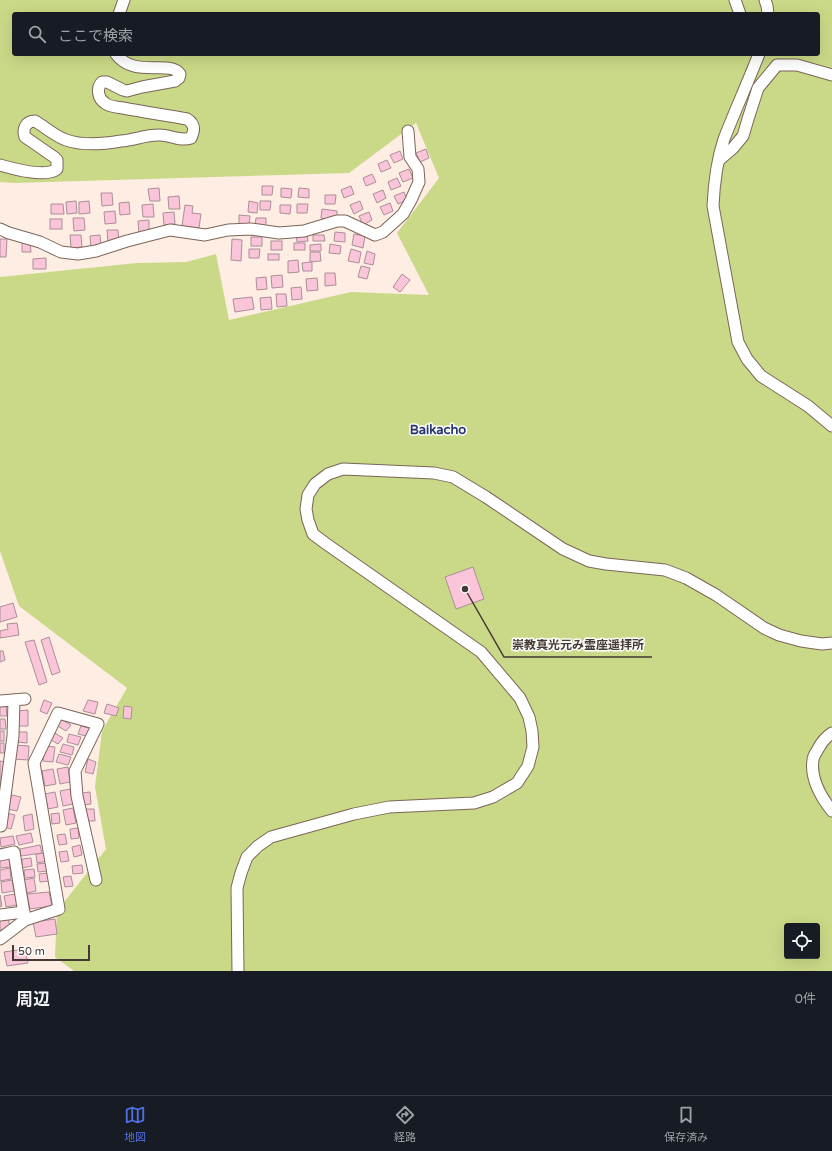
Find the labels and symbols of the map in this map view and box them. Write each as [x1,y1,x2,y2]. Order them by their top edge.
district label: Baikacho [410,422,466,438]
callout: 崇教真光元み霊座遥拝所 [504,633,652,657]
text: 崇教真光元み霊座遥拝所 [512,638,644,652]
scale bar [12,943,90,962]

